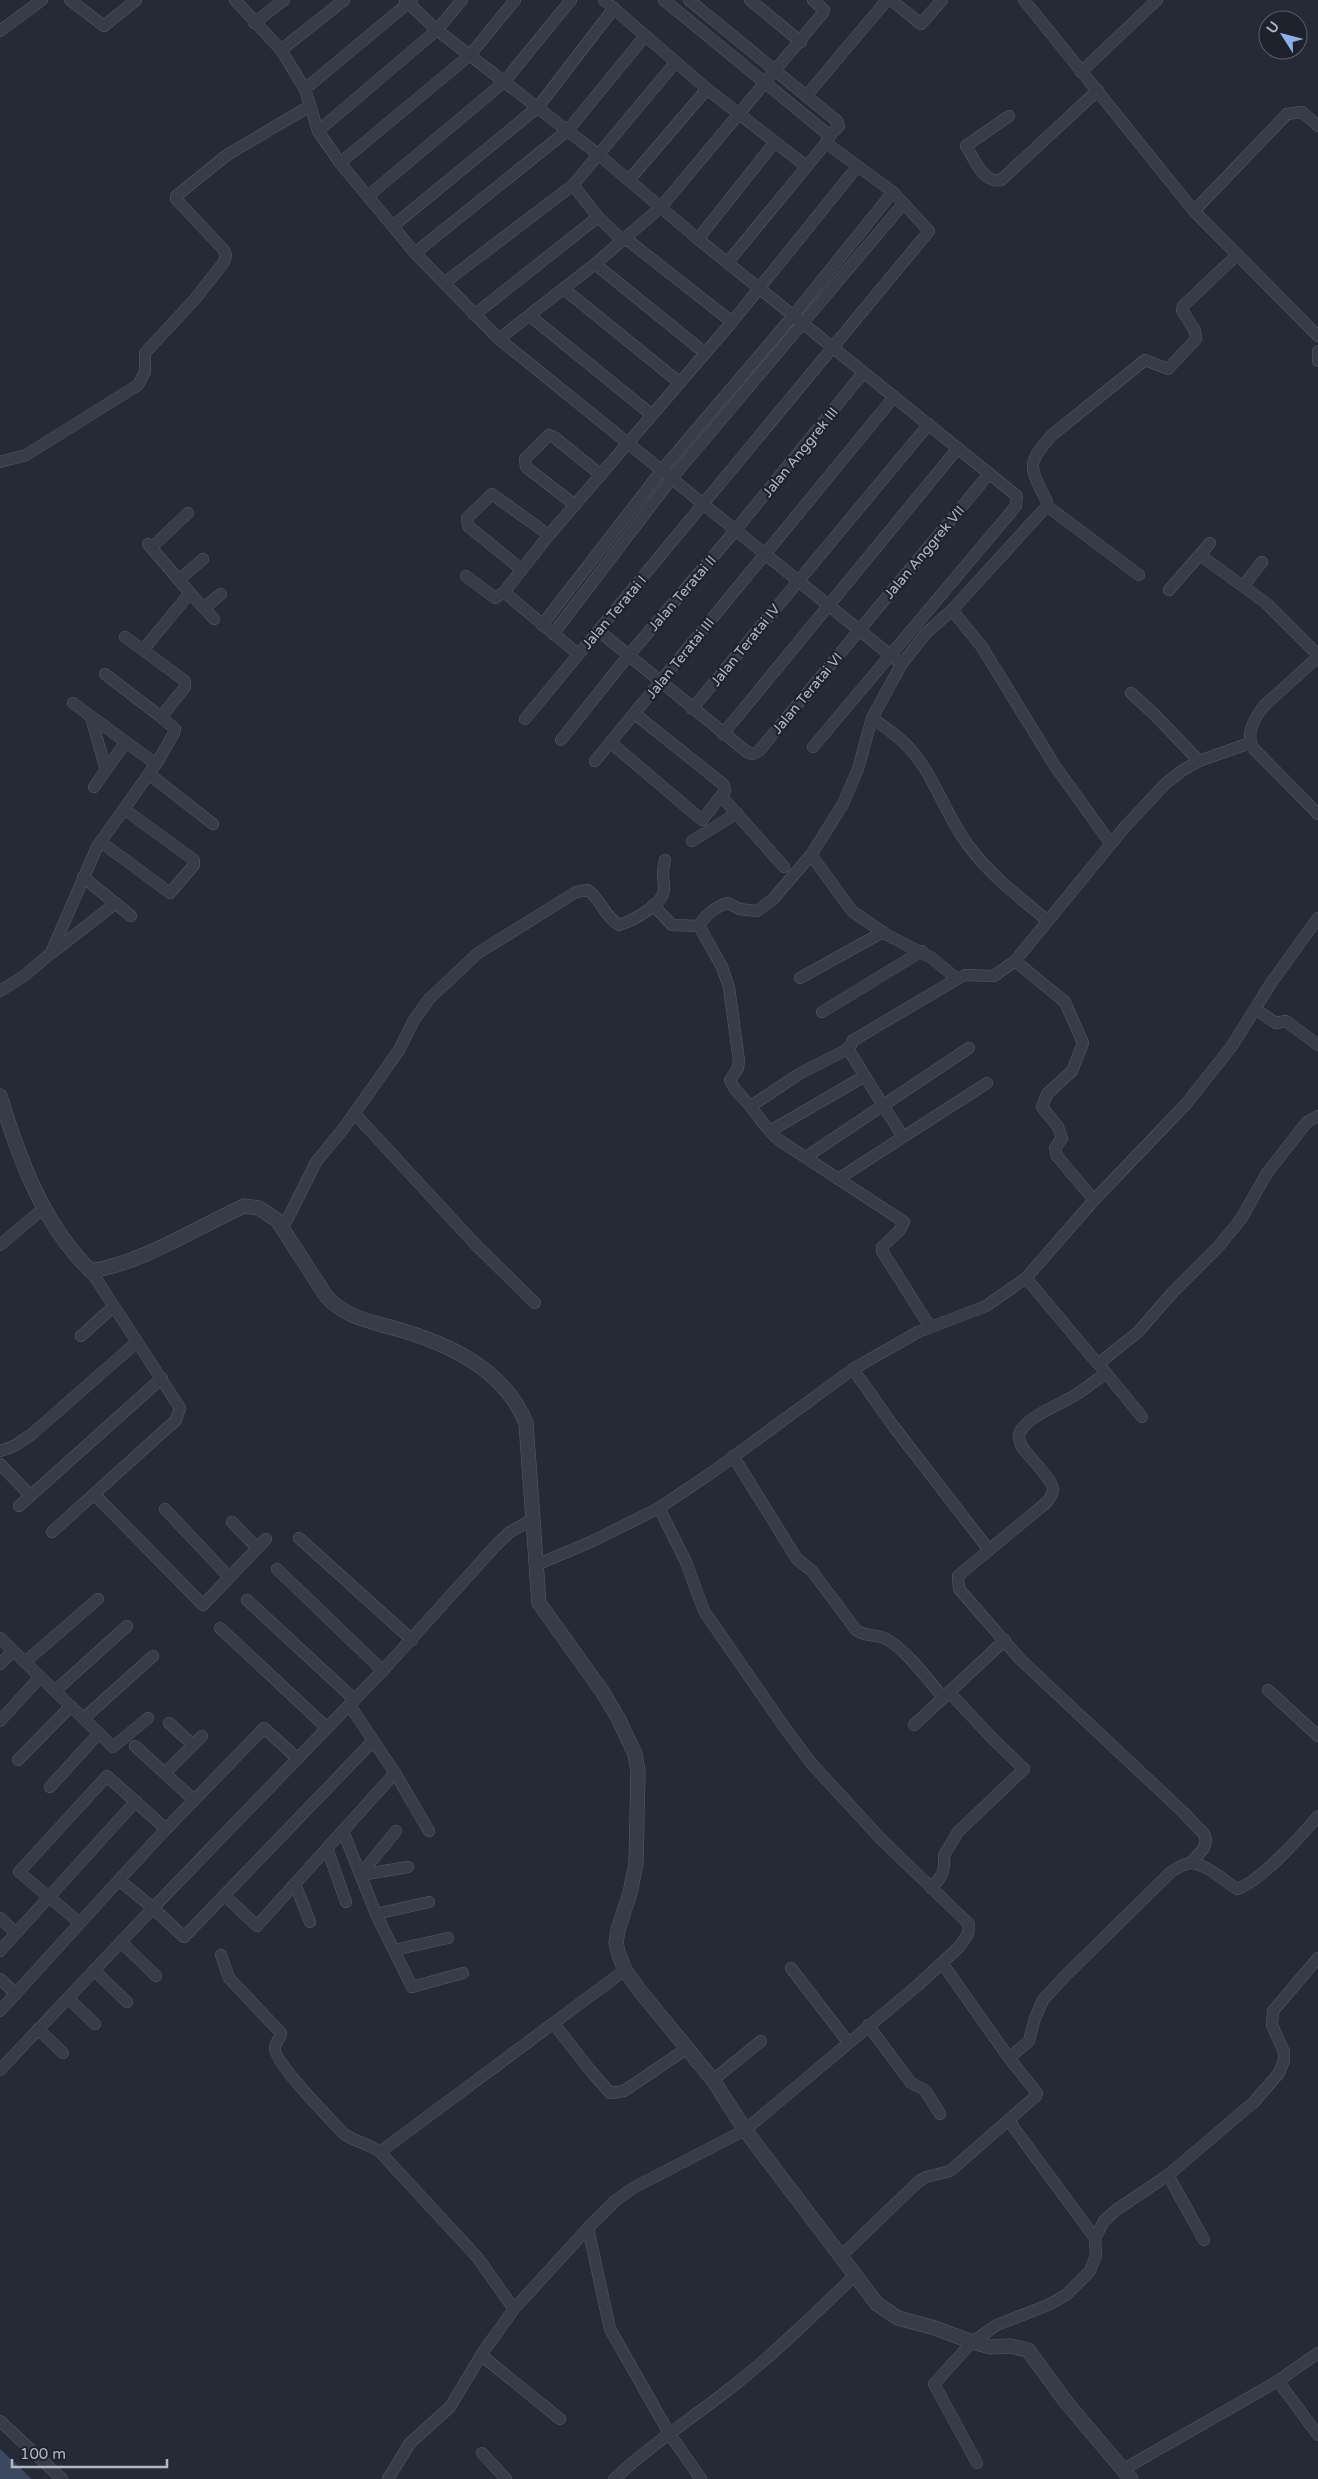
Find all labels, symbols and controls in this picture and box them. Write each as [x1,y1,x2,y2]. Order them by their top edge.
north arrow [1258,10,1308,60]
text: U [1263,18,1283,37]
street label: Jalan Anggrek III [759,404,842,501]
street label: Jalan Anggrek VII [880,502,968,602]
street label: Jalan Teratai II [645,552,720,635]
street label: Jalan Teratai I [579,572,650,653]
street label: Jalan Teratai IV [707,601,784,690]
street label: Jalan Teratai III [643,615,718,702]
street label: Jalan Teratai VI [769,649,846,737]
scale bar [12,2436,168,2468]
text: 100 m [20,2445,66,2463]

